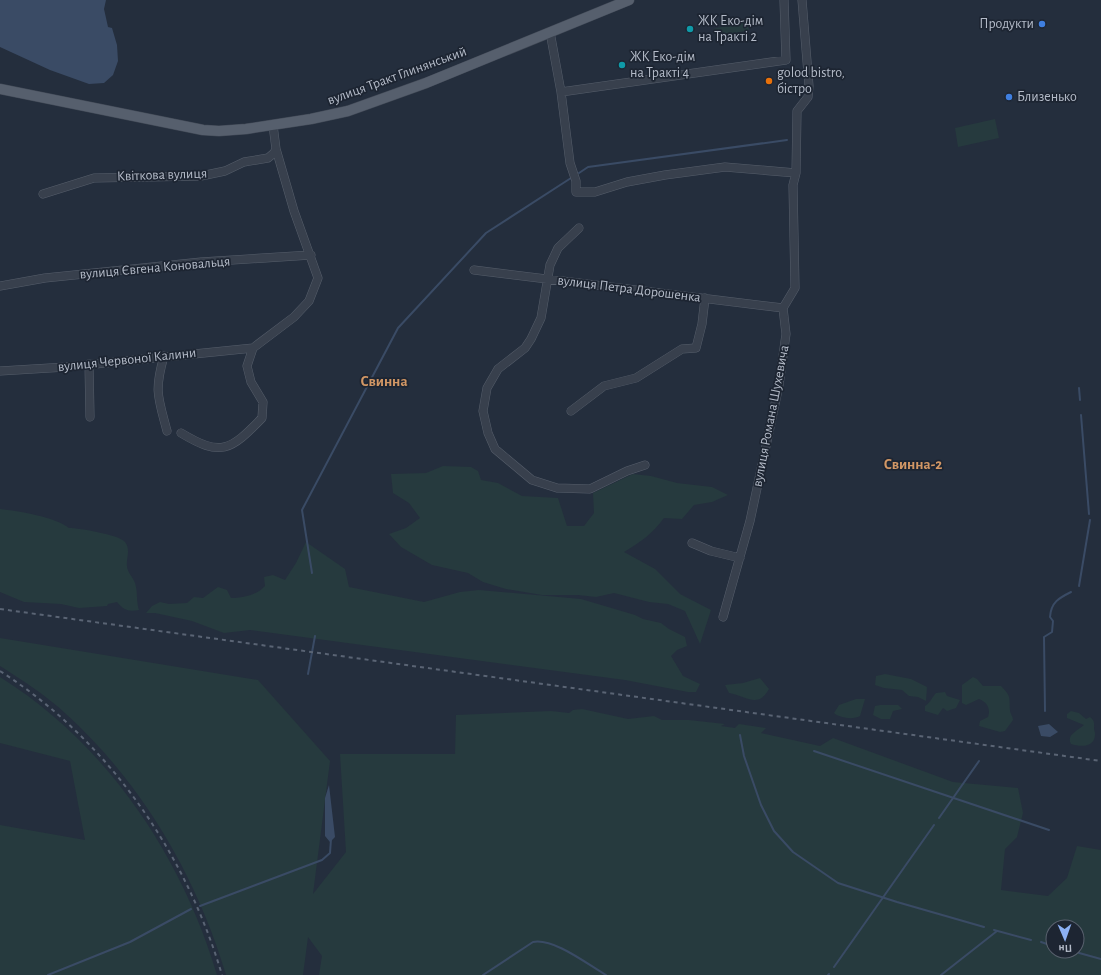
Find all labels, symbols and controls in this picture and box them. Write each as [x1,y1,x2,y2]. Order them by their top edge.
place label: ЖК Еко-дім на Тракті 2 [698,14,763,44]
place label: Продукти [979,17,1034,31]
marker: Продукти [1037,19,1047,29]
marker: ЖК Еко-дім на Тракті 2 [685,24,695,34]
street label: вулиця Тракт Глинянський [326,44,468,108]
place label: ЖК Еко-дім на Тракті 4 [630,50,695,80]
marker: ЖК Еко-дім на Тракті 4 [617,60,627,70]
place label: golod bistro, бістро [777,66,845,96]
marker: golod bistro, бістро [764,76,774,86]
place label: Близенько [1017,90,1077,104]
marker: Близенько [1004,92,1014,102]
street label: Квіткова вулиця [117,166,207,184]
street label: вулиця Євгена Коновальця [79,254,231,282]
street label: вулиця Петра Дорошенка [557,273,702,305]
street label: вулиця Романа Шухевича [750,343,792,488]
street label: вулиця Червоної Калини [57,346,197,374]
district label: Свинна [361,374,408,389]
district label: Свинна-2 [884,457,942,472]
north arrow [1045,919,1085,959]
text: Пн [1058,943,1072,954]

